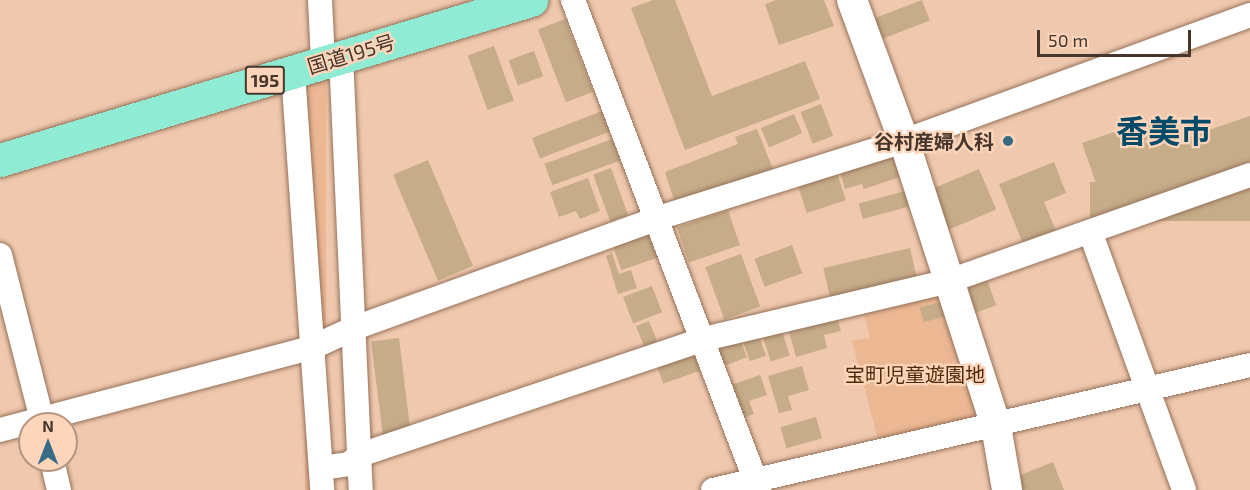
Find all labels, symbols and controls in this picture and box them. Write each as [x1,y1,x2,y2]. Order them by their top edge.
scale bar [1040,18,1194,56]
street label: 国道195号 [304,29,398,79]
text: 50 m [1048,29,1088,51]
road number: 195 [244,65,286,95]
district label: 香美市 [1116,111,1212,149]
place label: 谷村産婦人科 [874,129,994,153]
marker: 谷村産婦人科 [999,132,1017,150]
park label: 宝町児童遊園地 [845,362,985,386]
north arrow [18,412,78,472]
text: N [42,416,54,435]

